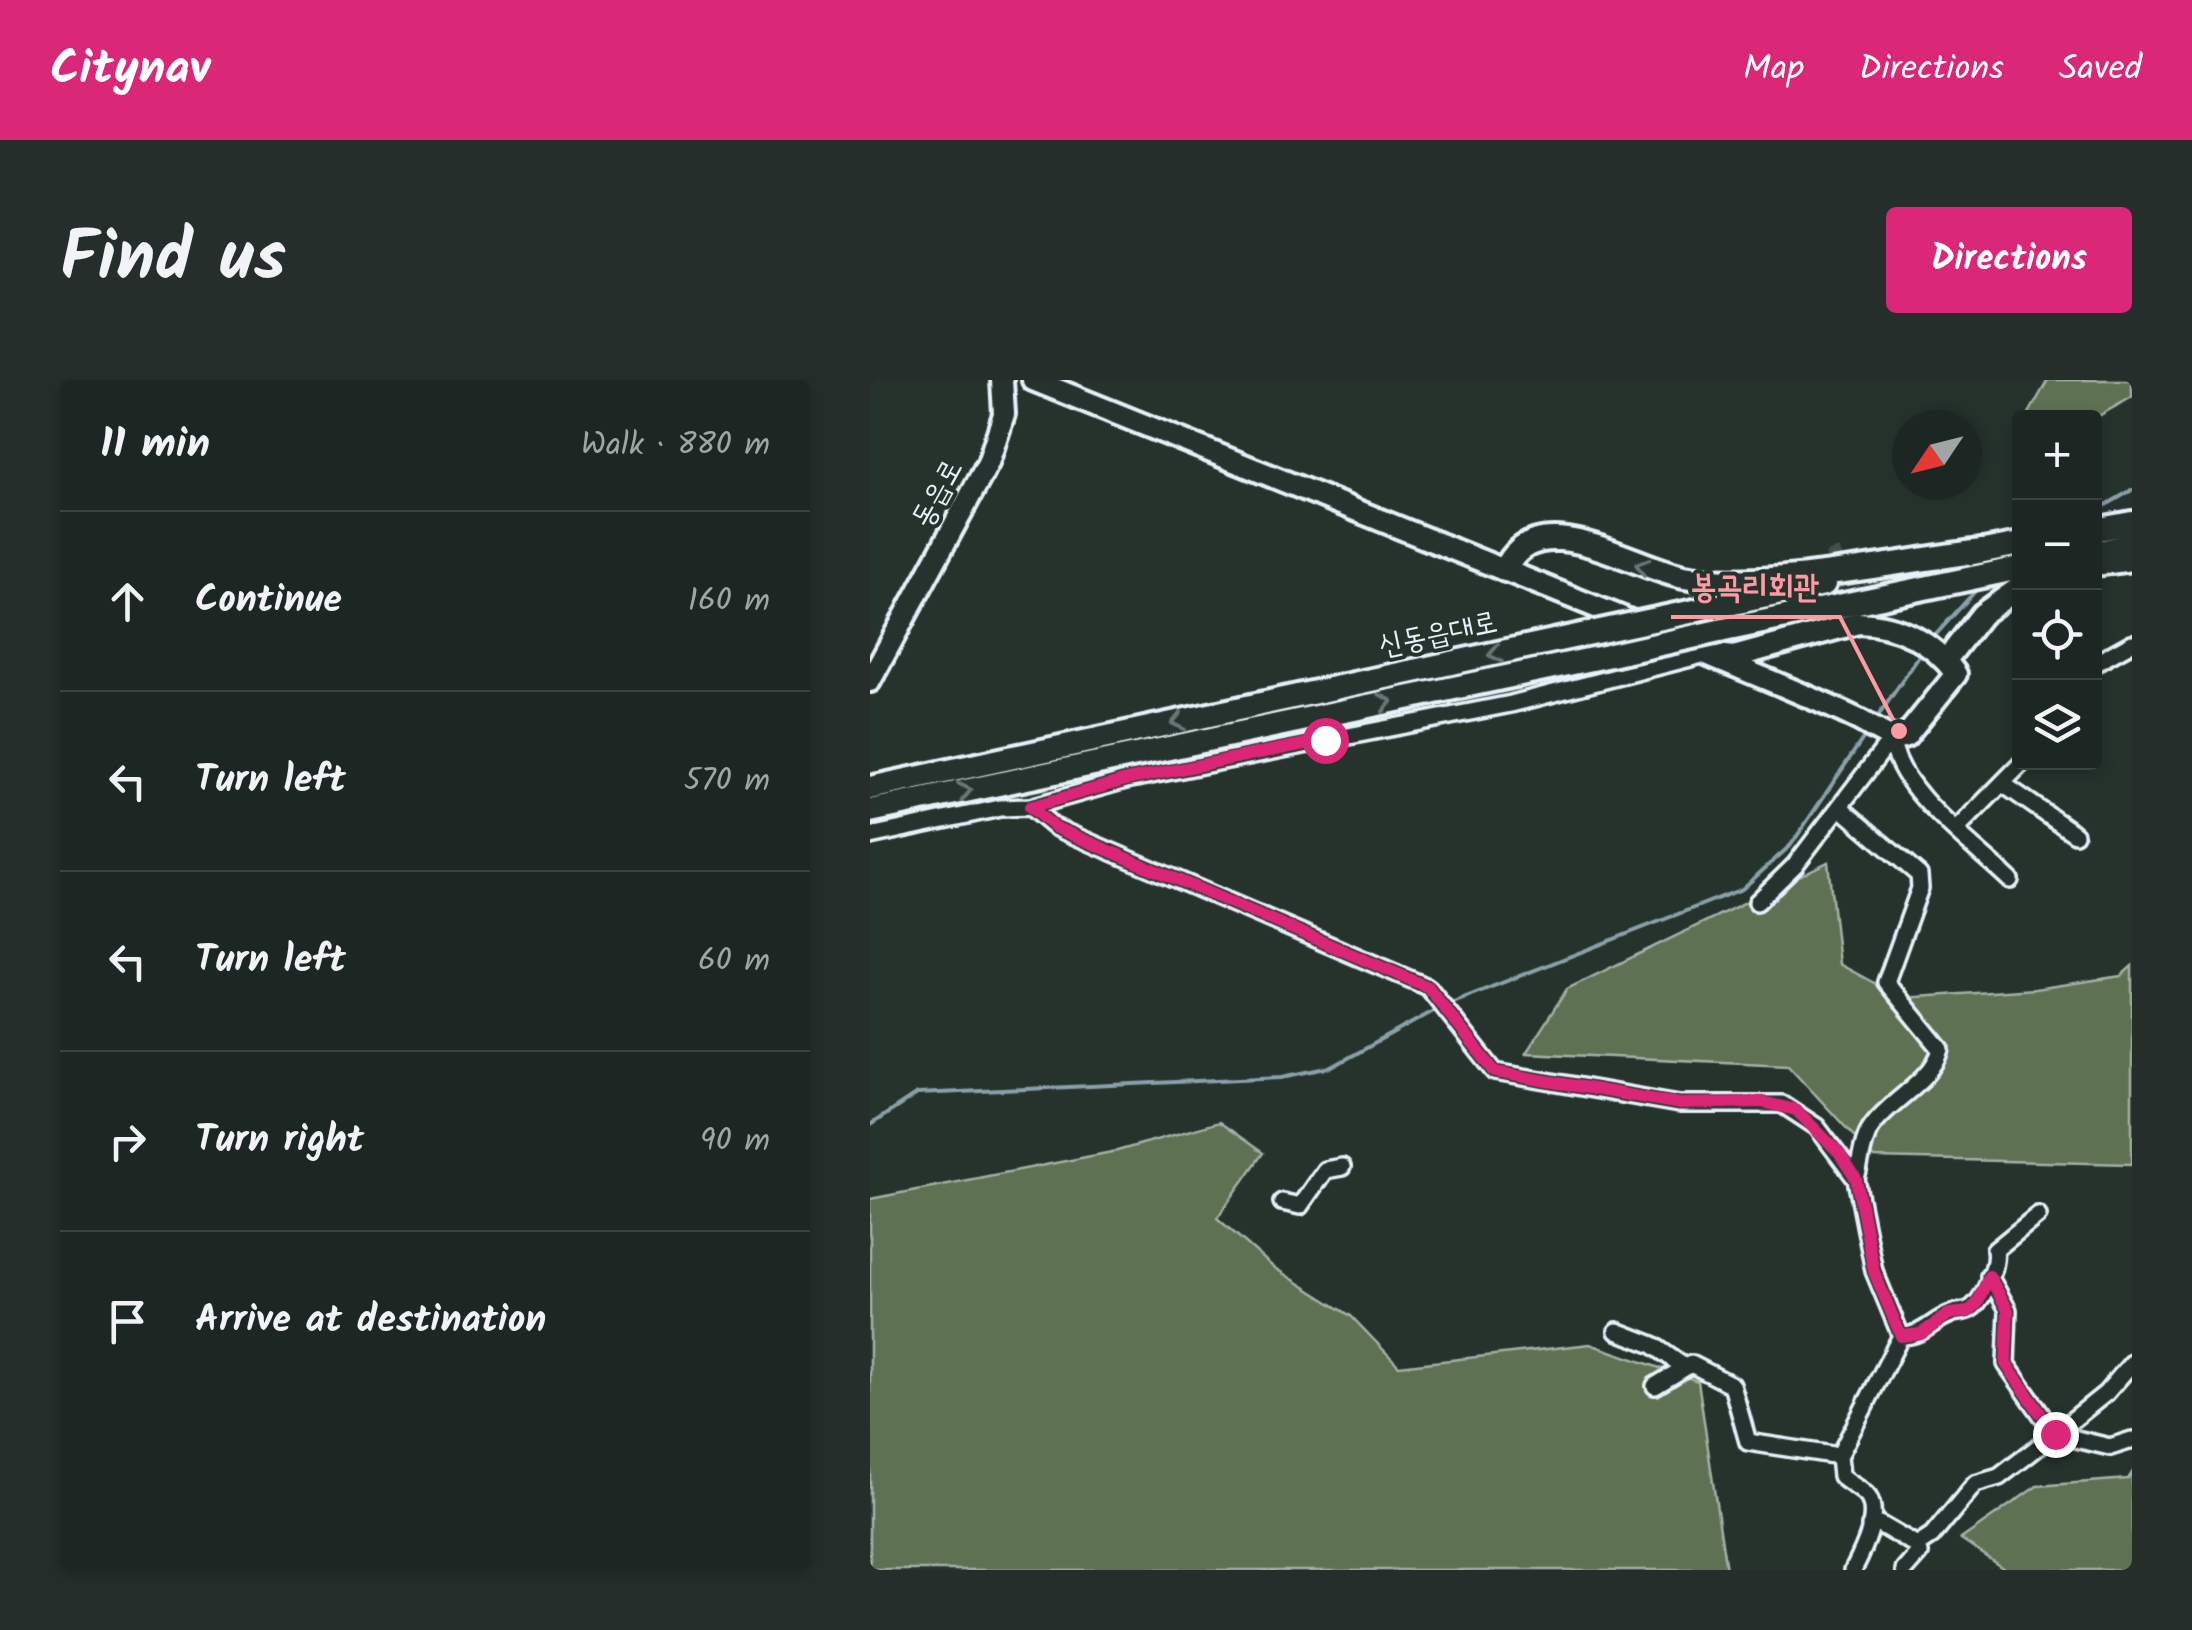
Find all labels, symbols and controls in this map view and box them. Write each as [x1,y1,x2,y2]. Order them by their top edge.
text: Citynav [50,32,210,108]
text: Map [1743,42,1804,98]
text: Directions [1859,42,2004,98]
text: Saved [2059,42,2142,98]
text: Find us [60,205,286,316]
button: Directions [1886,207,2132,313]
north arrow [1892,410,1982,500]
map controls [2012,410,2102,770]
button: + [2012,410,2102,500]
text: 11 min [100,412,210,479]
text: Walk · 880 m [581,420,770,471]
street label: 동읍로 [899,451,977,537]
button: − [2012,500,2102,590]
callout: 봉곡리회관 [1671,555,1840,617]
one-way arrow [1635,557,1652,577]
text: 봉곡리회관 [1691,563,1820,614]
text: Continue [195,571,342,631]
icon: ahead [100,574,155,629]
text: 160 m [688,576,770,627]
button: locate [2012,590,2102,680]
street label: 신동읍대로 [1374,599,1502,671]
one-way arrow [1487,642,1504,663]
button: layers [2012,680,2102,770]
one-way arrow [1377,693,1394,714]
one-way arrow [1170,710,1187,731]
route start [1303,718,1349,764]
text: Turn left [195,751,346,811]
icon: left [100,754,155,809]
text: 570 m [684,756,770,807]
one-way arrow [957,781,974,802]
text: Turn left [195,931,346,991]
icon: left [100,934,155,989]
text: 60 m [698,936,770,987]
text: Turn right [195,1111,364,1171]
icon: right [100,1114,155,1169]
text: 90 m [700,1116,770,1167]
text: Arrive at destination [195,1291,546,1351]
icon: arrive [100,1294,155,1349]
route end [2033,1412,2079,1458]

